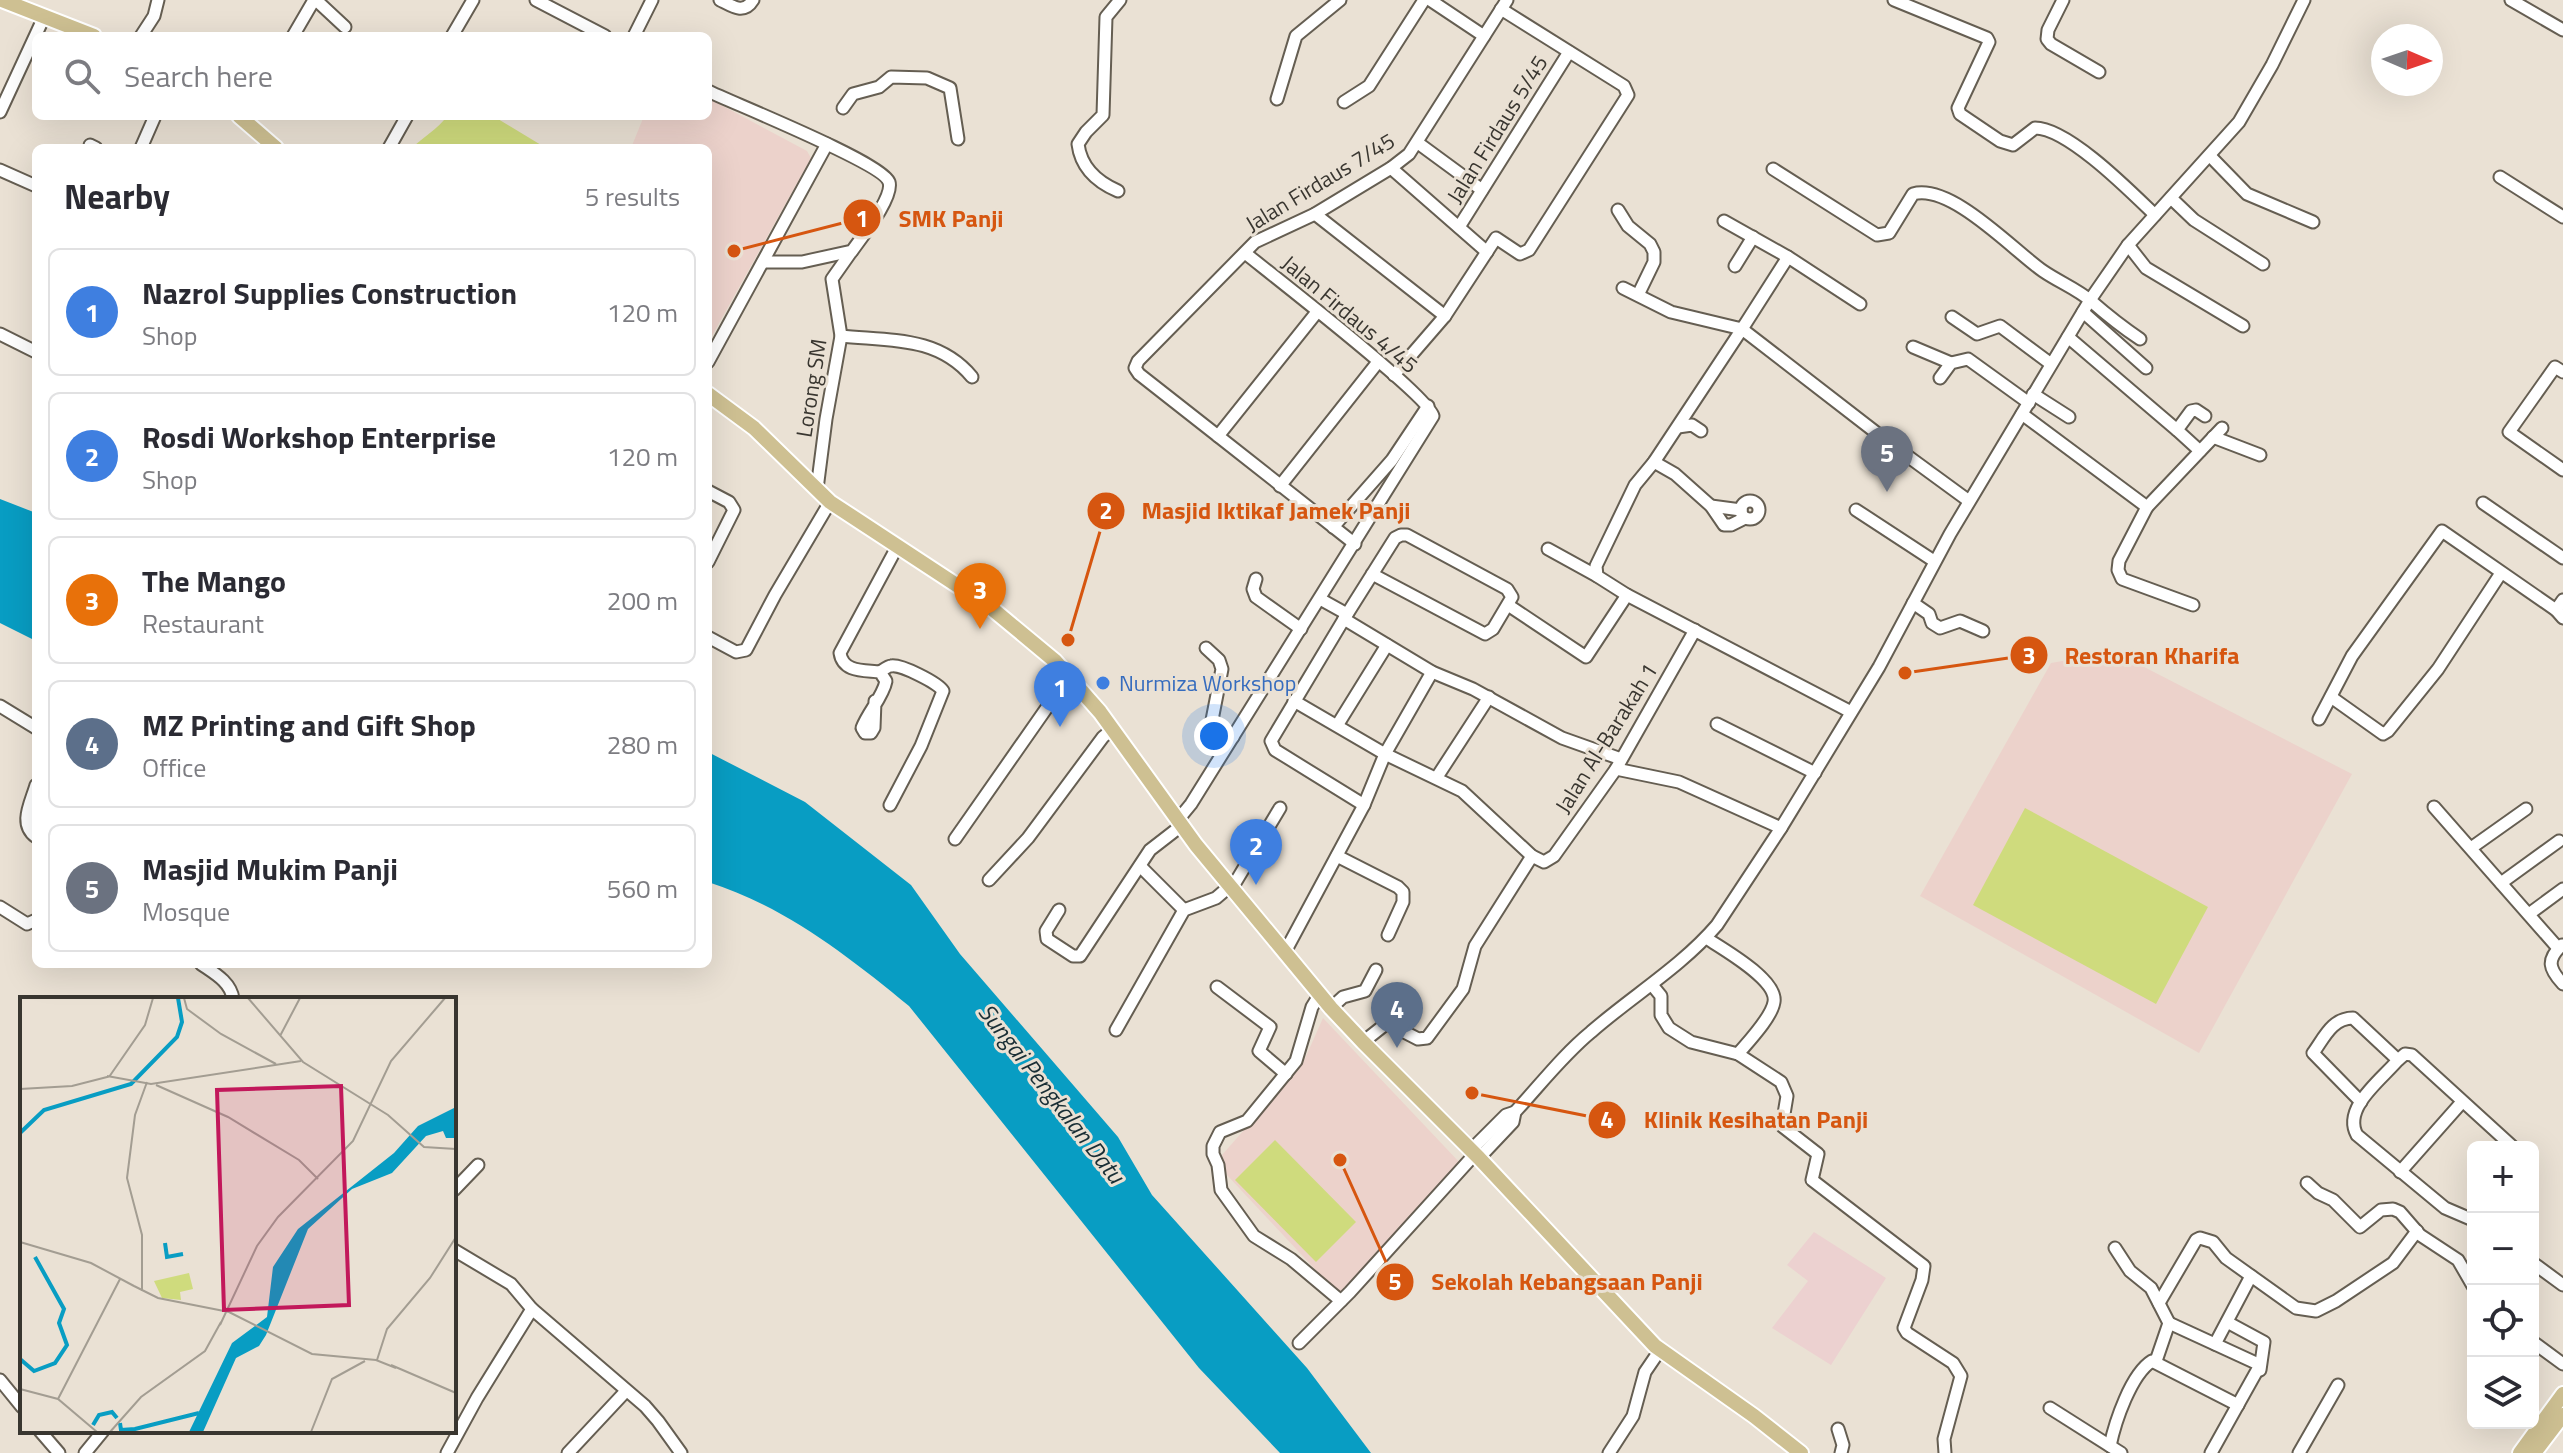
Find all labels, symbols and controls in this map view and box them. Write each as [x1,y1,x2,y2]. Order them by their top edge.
north arrow [2371,24,2443,96]
search box [32,32,712,120]
street label: Jalan Firdaus 5/45 [1438,48,1556,210]
text: Search here [124,53,273,99]
icon: search [60,54,104,98]
street label: Jalan Firdaus 7/45 [1239,124,1401,240]
text: Nearby [64,170,170,222]
text: 5 results [585,177,680,216]
callout: SMK Panji [842,194,1019,242]
text: 1 [855,200,869,236]
text: SMK Panji [898,200,1004,236]
street label: Jalan Firdaus 4/45 [1274,247,1426,381]
text: Nazrol Supplies Construction [142,270,517,316]
text: 1 [85,293,99,332]
text: 120 m [607,293,678,332]
text: Shop [142,316,197,355]
street label: Lorong SM [786,336,836,440]
text: Rosdi Workshop Enterprise [142,414,496,460]
pin: 5 [1861,426,1913,492]
text: 2 [85,437,99,476]
text: 120 m [607,437,678,476]
text: Shop [142,460,197,499]
callout: Masjid Iktikaf Jamek Panji [1086,487,1427,535]
text: 2 [1099,492,1113,528]
text: Masjid Iktikaf Jamek Panji [1141,492,1411,528]
text: The Mango [142,558,286,604]
pin: 3 [954,563,1006,629]
text: 3 [85,581,99,620]
text: 200 m [607,581,678,620]
text: Restaurant [142,604,264,643]
callout: Restoran Kharifa [2009,631,2256,679]
text: 3 [2022,637,2036,673]
text: Restoran Kharifa [2064,637,2240,673]
street label: Jalan Al-Barakah 1 [1546,656,1666,820]
pin: 1 [1034,661,1086,727]
place label: Nurmiza Workshop [1119,666,1296,700]
marker: Nurmiza Workshop [1094,674,1112,692]
text: MZ Printing and Gift Shop [142,702,476,748]
your location [1194,716,1234,756]
text: 4 [85,725,99,764]
text: 280 m [607,725,678,764]
text: Office [142,748,206,787]
pin: 2 [1230,819,1282,885]
text: Masjid Mukim Panji [142,846,398,892]
text: 5 [85,869,99,908]
text: 560 m [607,869,678,908]
text: Mosque [142,892,230,931]
pin: 4 [1371,982,1423,1048]
water label: Sungai Pengkalan Datu [970,995,1135,1192]
inset map [20,997,456,1433]
callout: Klinik Kesihatan Panji [1587,1096,1884,1144]
text: 4 [1600,1101,1614,1137]
text: Klinik Kesihatan Panji [1644,1101,1868,1137]
map controls [2467,1141,2539,1429]
button: + [2467,1141,2539,1213]
button: − [2467,1213,2539,1285]
callout: Sekolah Kebangsaan Panji [1375,1258,1719,1306]
text: 5 [1388,1263,1402,1299]
text: Sekolah Kebangsaan Panji [1431,1263,1703,1299]
button: locate [2467,1285,2539,1357]
button: layers [2467,1357,2539,1429]

